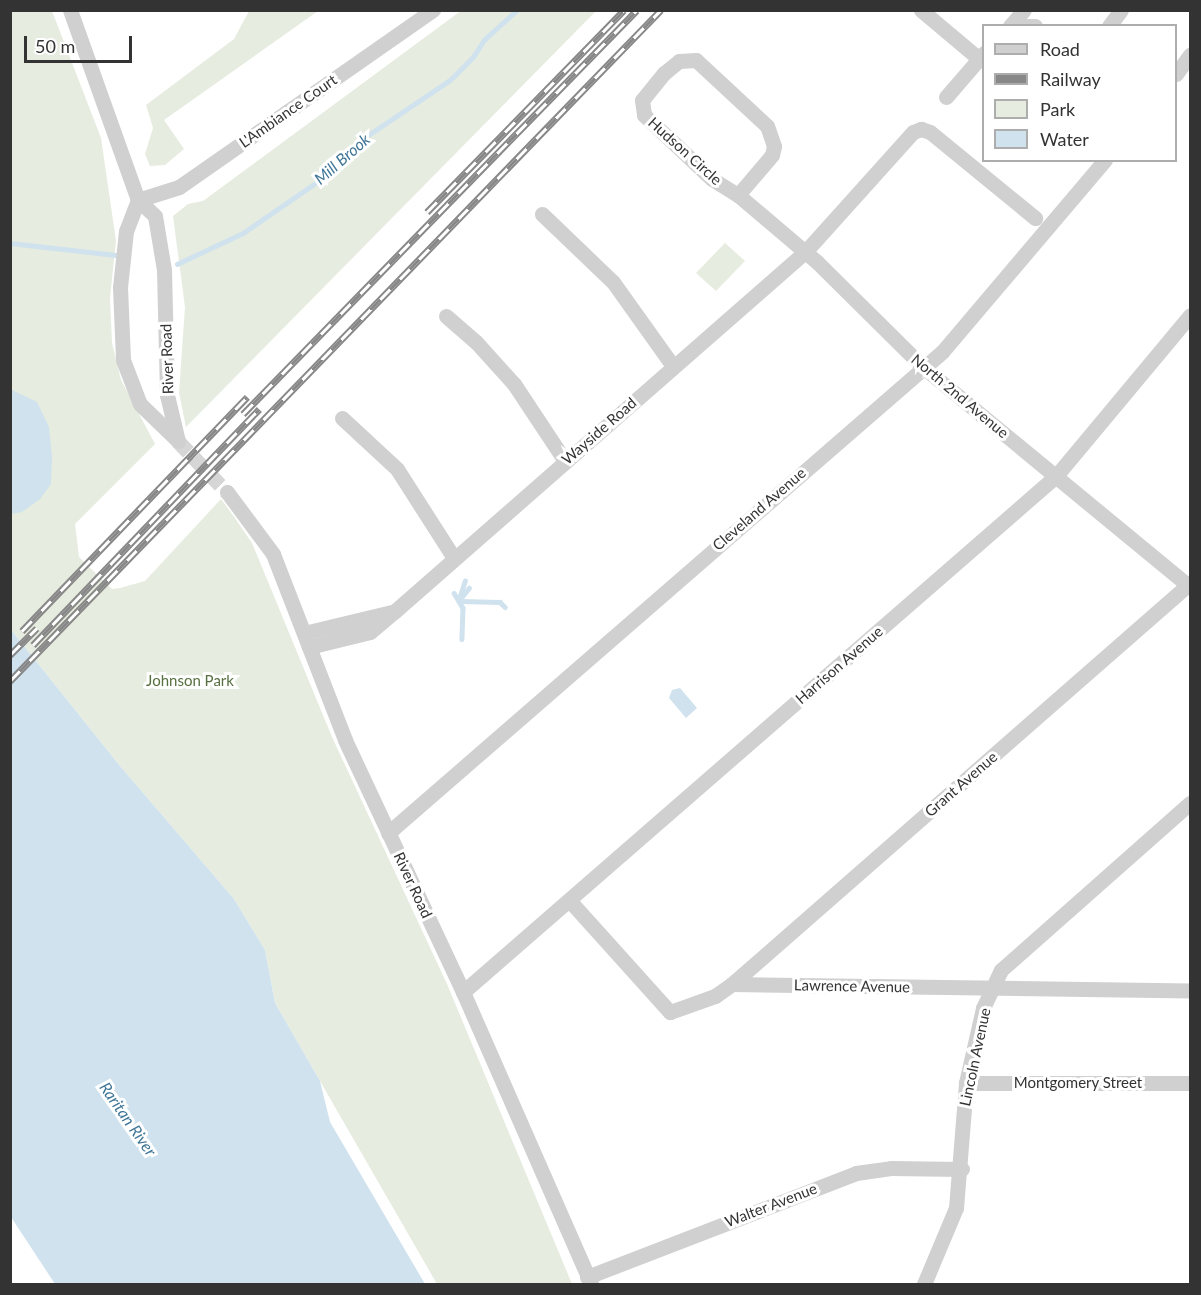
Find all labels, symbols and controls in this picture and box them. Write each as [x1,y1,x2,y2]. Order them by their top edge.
scale bar [27,24,135,62]
legend [982,24,1177,162]
text: 50 m [35,35,75,57]
text: Road [1040,38,1080,60]
text: Railway [1040,68,1101,90]
street label: L'Ambiance Court [236,71,340,151]
text: Park [1040,98,1075,120]
street label: Hudson Circle [645,113,725,189]
text: Water [1040,128,1089,150]
water label: Mill Brook [310,130,374,188]
street label: River Road [157,323,177,395]
street label: North 2nd Avenue [908,350,1012,442]
street label: Wayside Road [558,394,640,468]
street label: Cleveland Avenue [709,463,809,555]
street label: Harrison Avenue [792,622,886,708]
park label: Johnson Park [146,672,234,690]
street label: Grant Avenue [921,747,1001,821]
street label: River Road [390,849,436,921]
street label: Lawrence Avenue [793,976,911,996]
street label: Lincoln Avenue [956,1006,994,1108]
street label: Montgomery Street [1014,1074,1142,1092]
water label: Raritan River [96,1078,160,1160]
street label: Walter Avenue [722,1179,820,1231]

